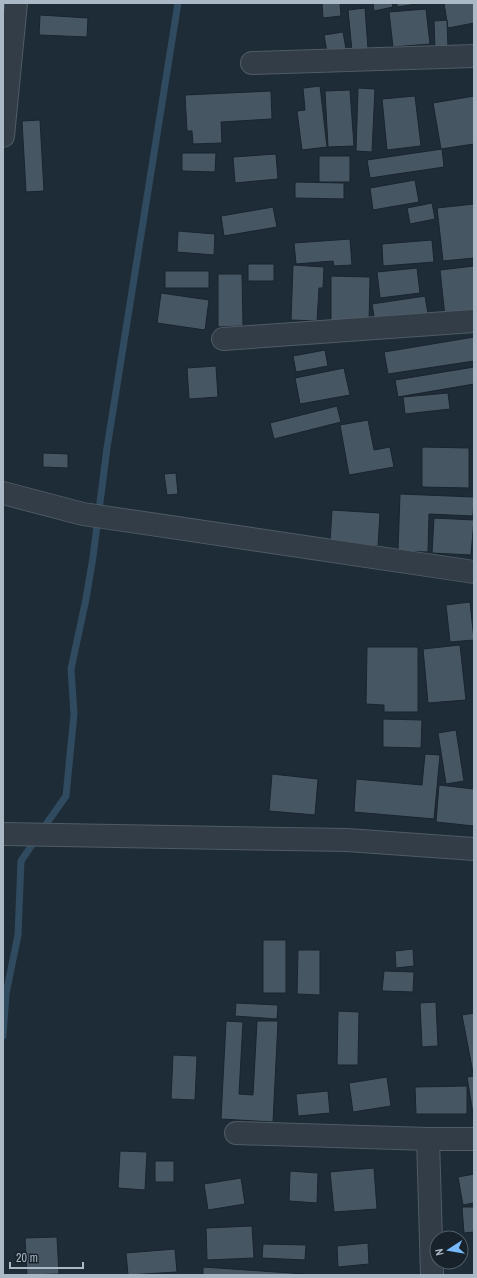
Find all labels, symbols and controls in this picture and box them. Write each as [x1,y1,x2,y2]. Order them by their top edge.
north arrow [429,1230,469,1270]
scale bar [10,1244,83,1270]
text: N [432,1247,447,1257]
text: 20 m [16,1250,38,1266]

